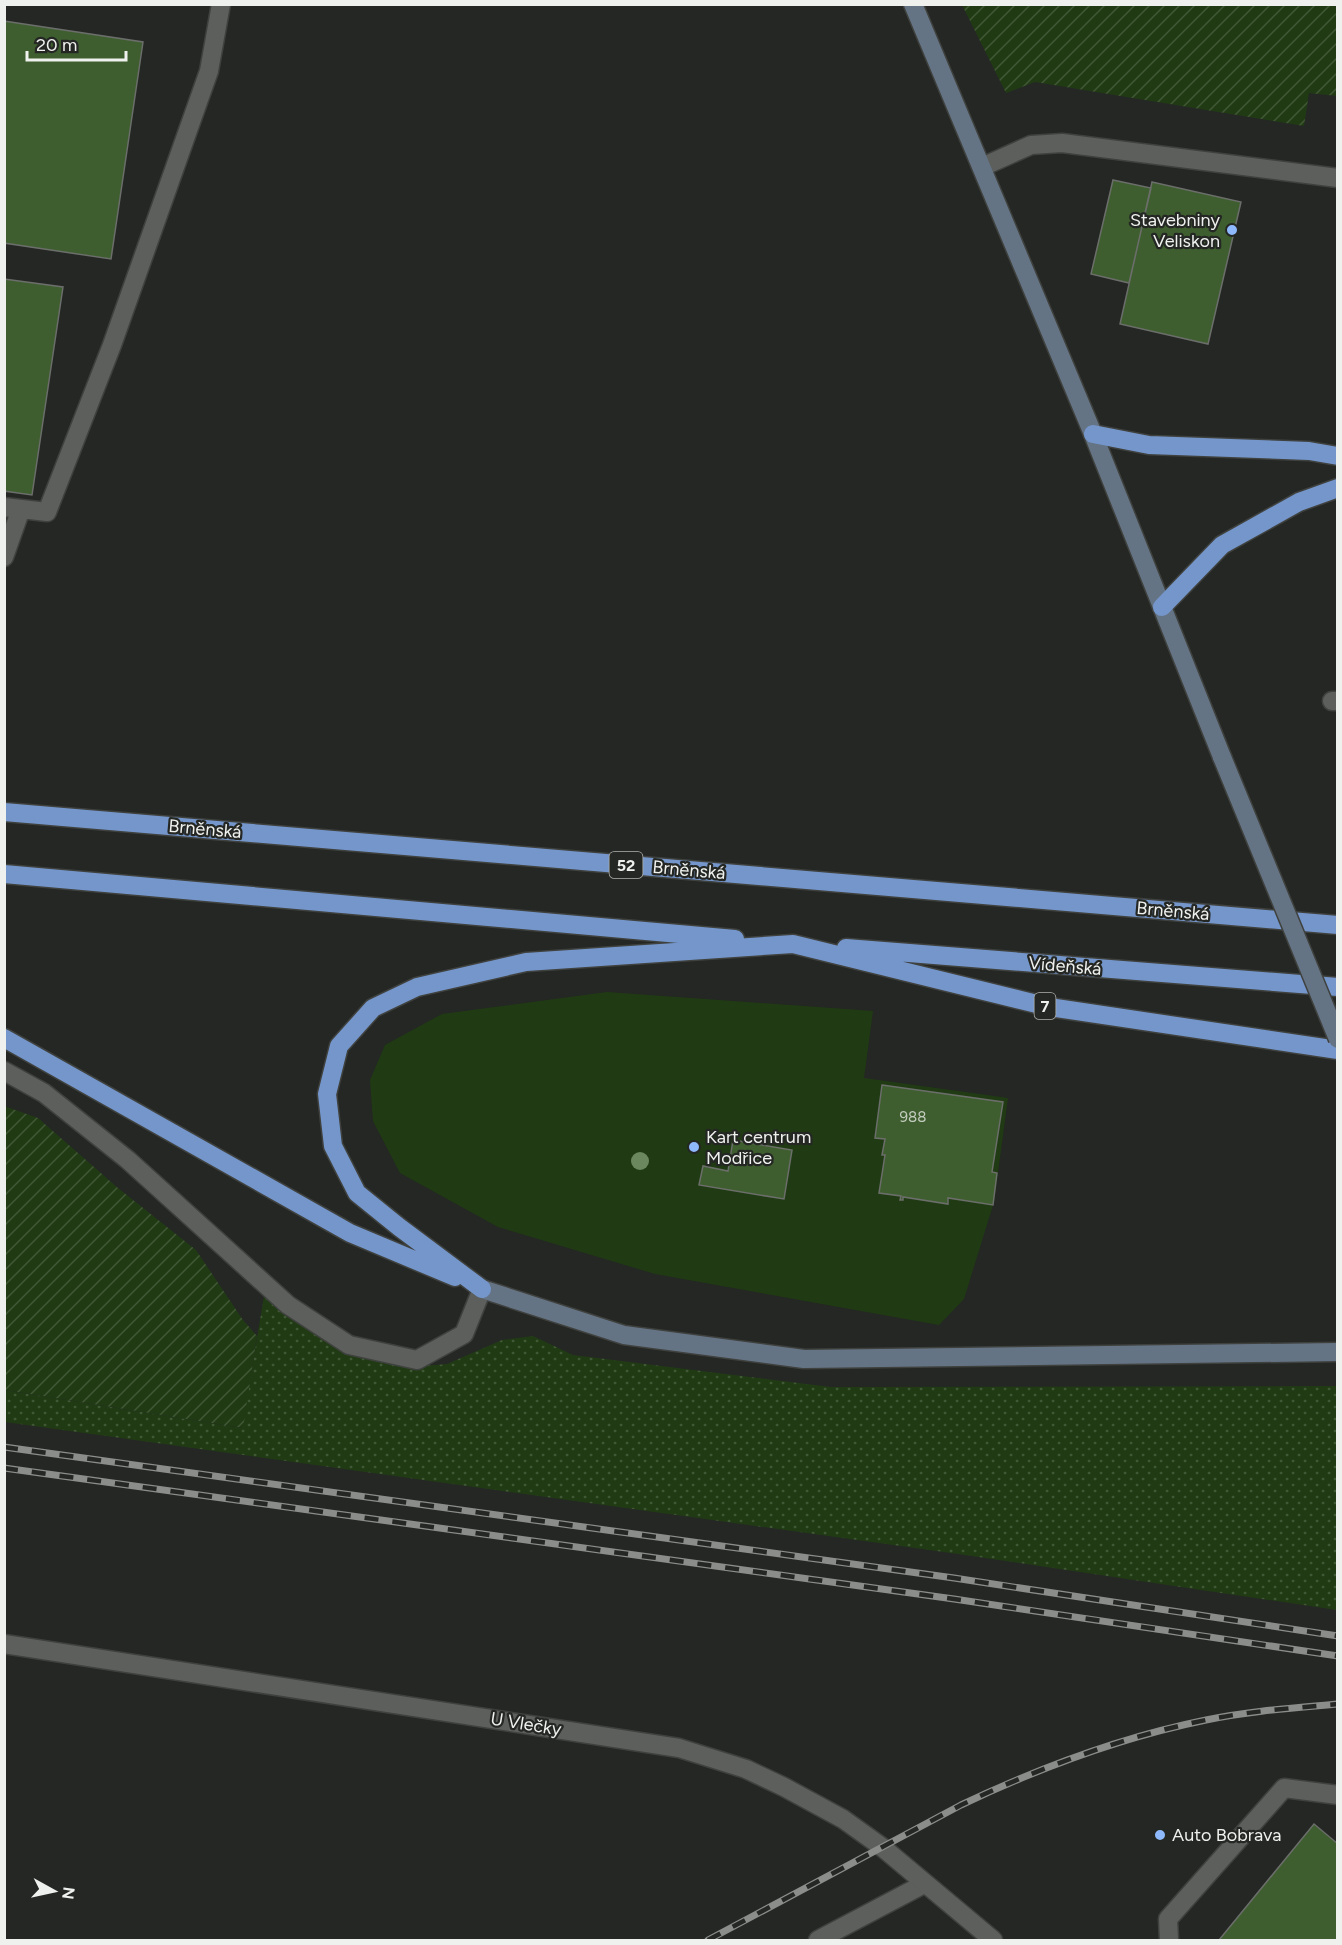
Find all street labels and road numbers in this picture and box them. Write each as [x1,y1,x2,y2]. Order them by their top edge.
street label: Brněnská [168,815,242,843]
road number: 52 [610,852,642,878]
street label: Brněnská [652,856,726,884]
street label: Brněnská [1136,897,1210,925]
street label: Vídeňská [1028,952,1102,980]
road number: 7 [1034,993,1056,1019]
street label: U Vlečky [489,1708,563,1741]

